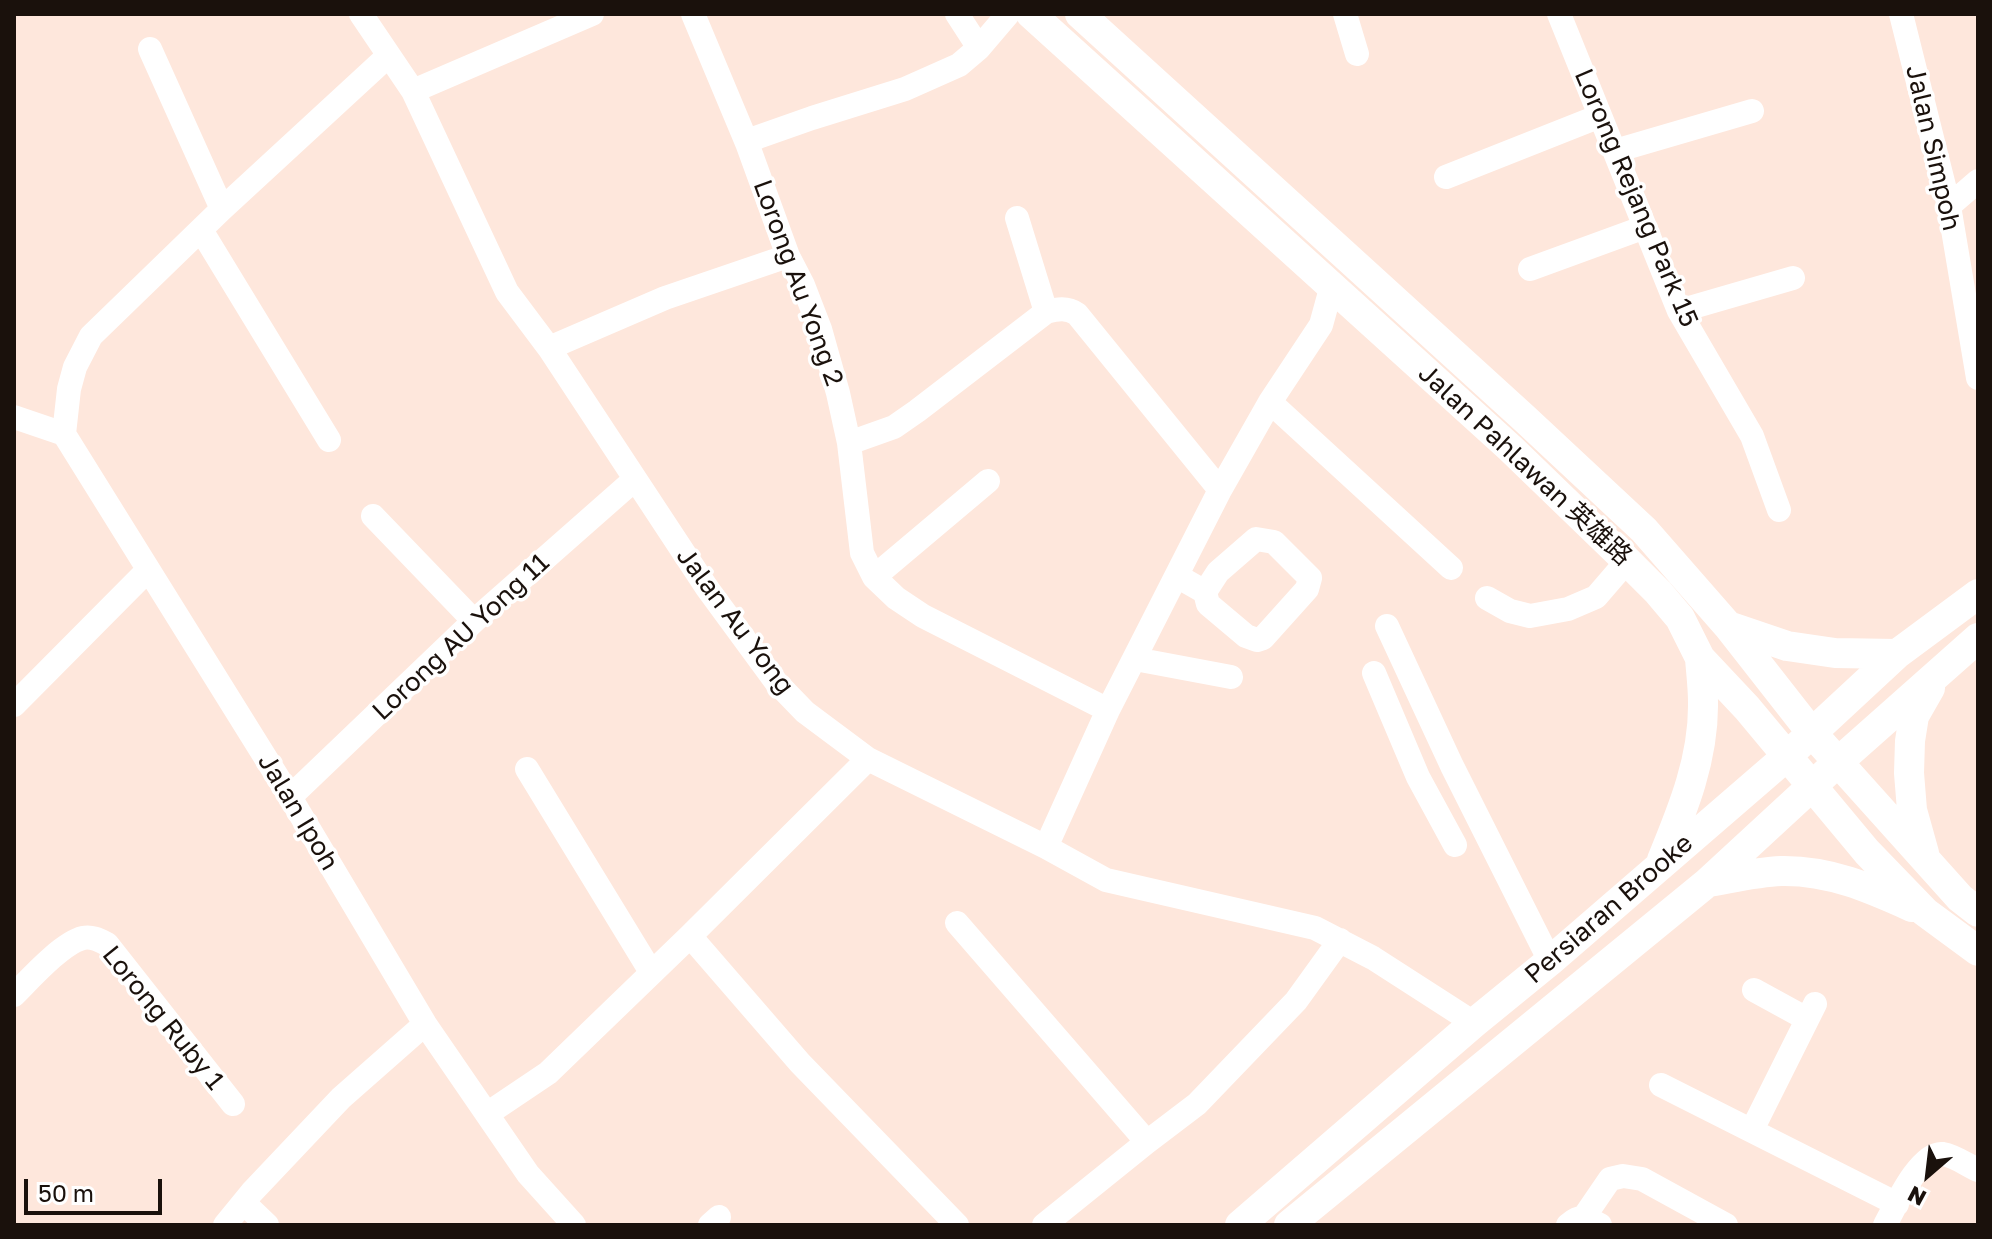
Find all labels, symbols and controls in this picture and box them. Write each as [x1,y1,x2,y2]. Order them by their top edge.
street label: Jalan Simpoh [1899,62,1967,234]
street label: Lorong Rejang Park 15 [1567,64,1705,332]
street label: Lorong Au Yong 2 [746,176,850,390]
street label: Jalan Pahlawan 英雄路 [1412,358,1638,572]
street label: Jalan Au Yong [670,541,800,701]
street label: Lorong AU Yong 11 [366,547,556,727]
street label: Jalan Ipoh [251,748,345,876]
street label: Persiaran Brooke [1519,828,1699,990]
street label: Lorong Ruby 1 [95,940,231,1096]
north arrow [1888,1135,1968,1215]
scale bar [28,1163,166,1213]
text: 50 m [38,1178,94,1207]
text: N [1903,1181,1930,1212]

